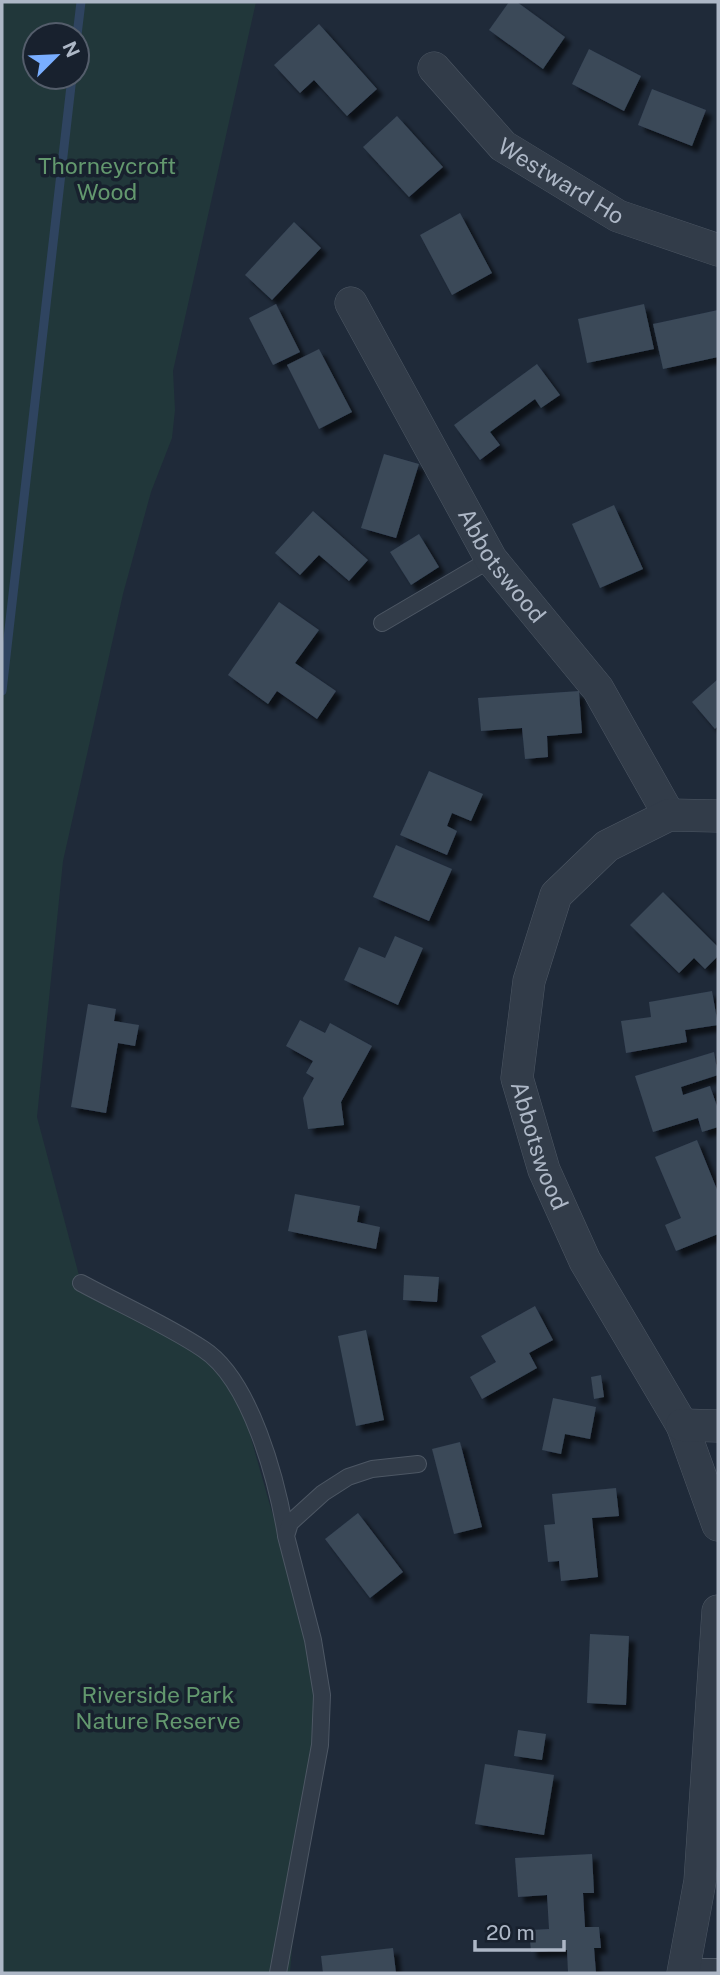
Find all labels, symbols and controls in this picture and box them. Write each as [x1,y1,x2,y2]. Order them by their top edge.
north arrow [21,21,91,91]
text: N [58,38,85,60]
street label: Westward Ho [493,132,629,230]
park label: Thorneycroft Wood [38,152,176,205]
street label: Abbotswood [453,503,552,628]
street label: Abbotswood [506,1078,574,1214]
park label: Riverside Park Nature Reserve [75,1681,241,1734]
scale bar [475,1909,564,1953]
text: 20 m [486,1920,535,1945]

